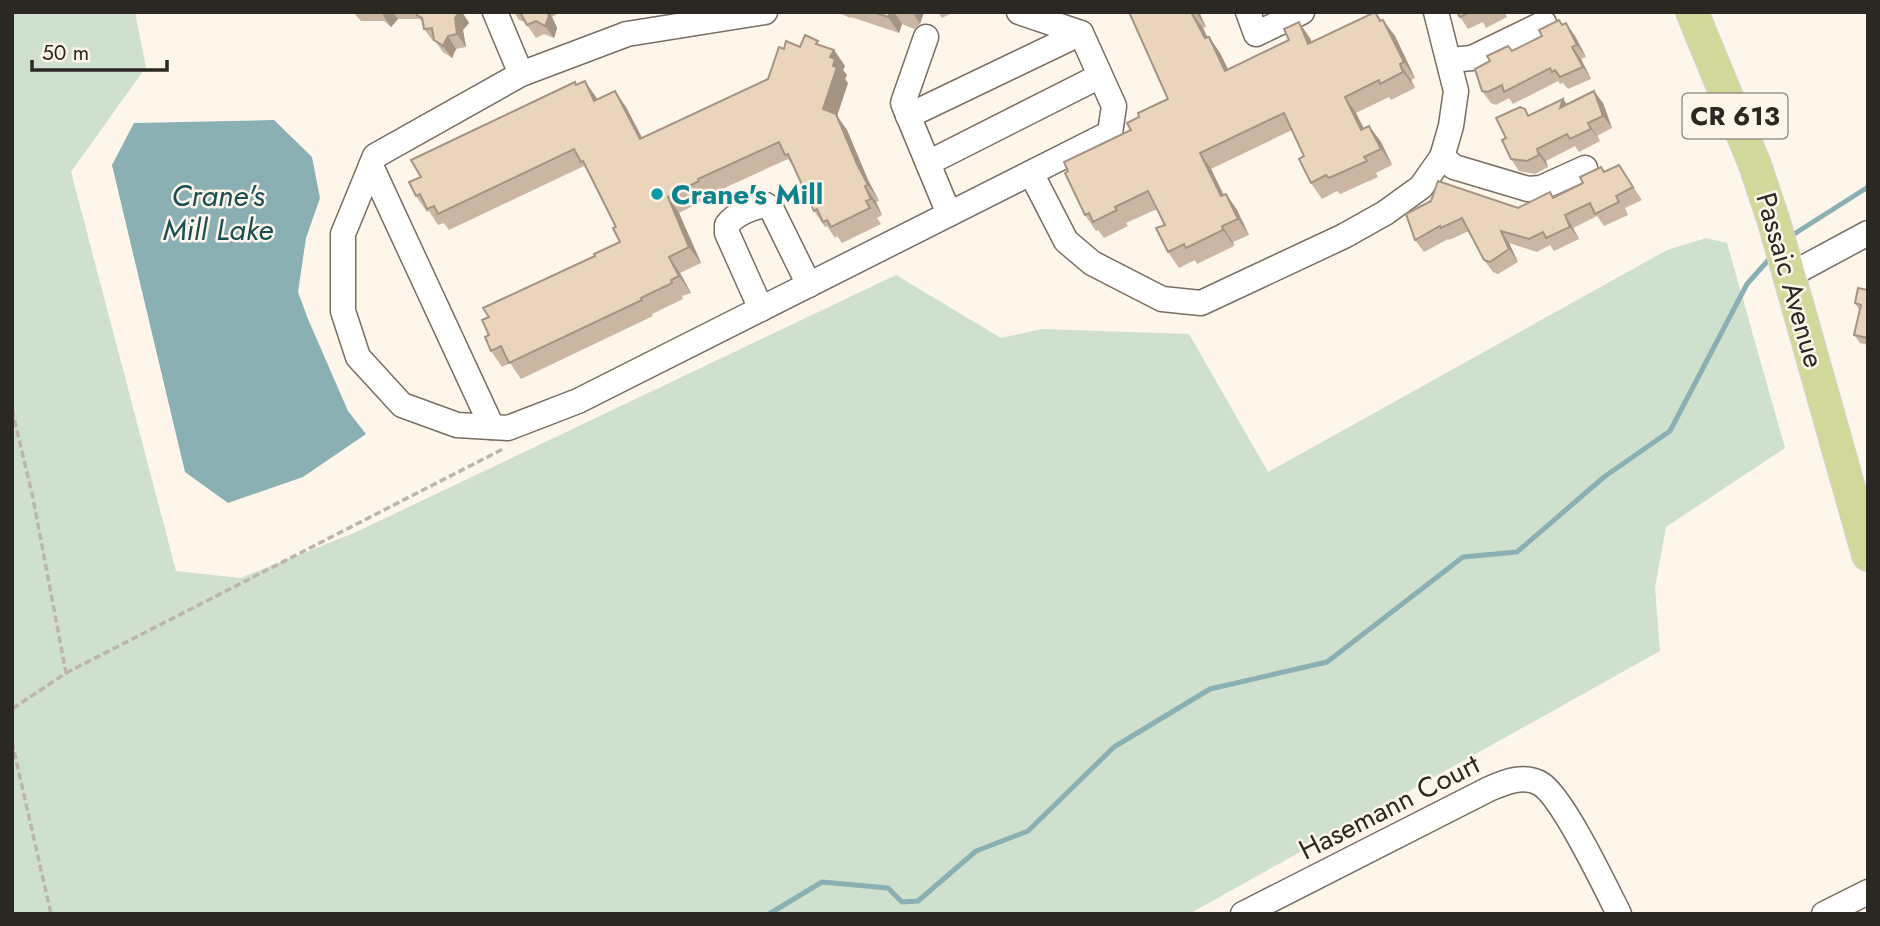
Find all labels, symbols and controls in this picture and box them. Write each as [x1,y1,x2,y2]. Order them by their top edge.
scale bar [32,28,166,72]
text: 50 m [42,38,89,68]
road number: CR 613 [1682,94,1788,139]
water label: Crane's Mill Lake [163,174,273,251]
place label: Crane's Mill [671,174,823,215]
marker: Crane's Mill [649,186,665,202]
street label: Passaic Avenue [1745,188,1835,372]
street label: Hasemann Court [1292,744,1487,870]

